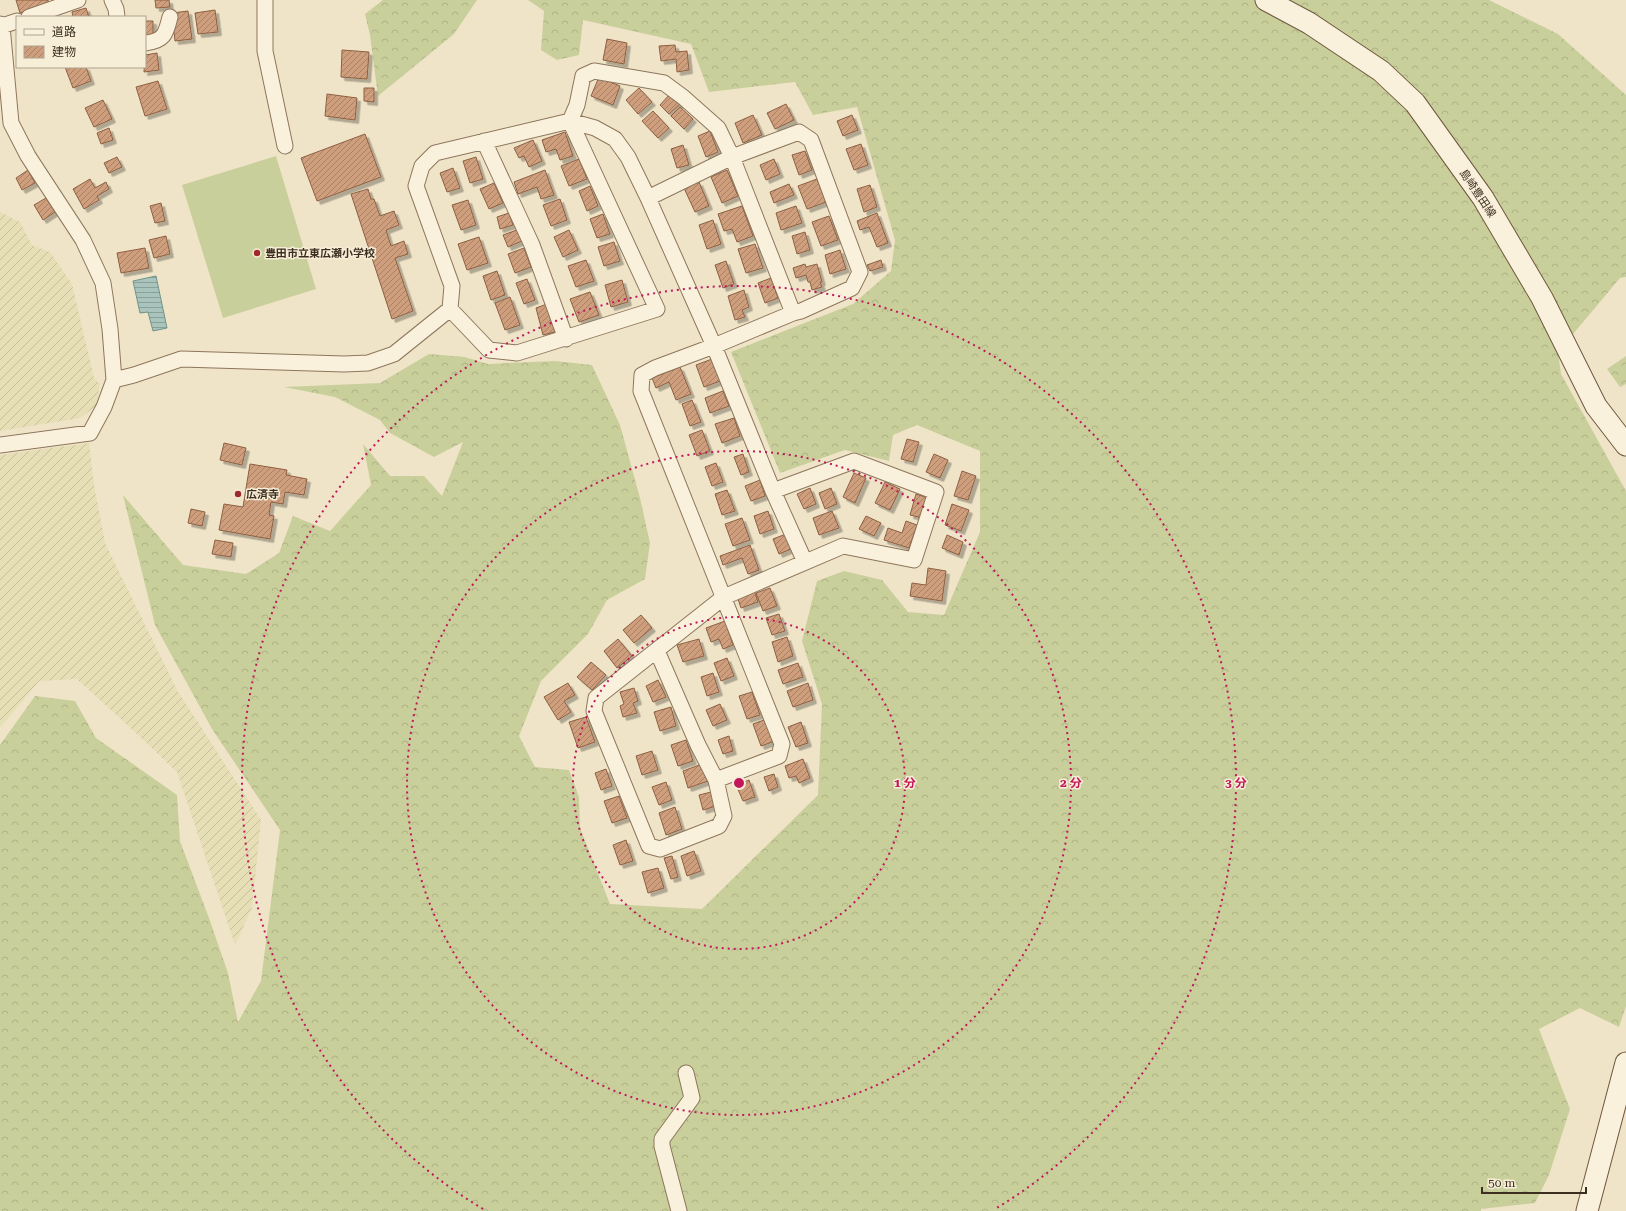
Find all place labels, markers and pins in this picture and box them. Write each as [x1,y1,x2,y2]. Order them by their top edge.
place label: 豊田市立東広瀬小学校 [265,247,375,260]
marker: 豊田市立東広瀬小学校 [252,248,262,258]
place label: 広済寺 [246,488,279,501]
marker: 広済寺 [233,489,243,499]
centre of rings [732,776,746,790]

